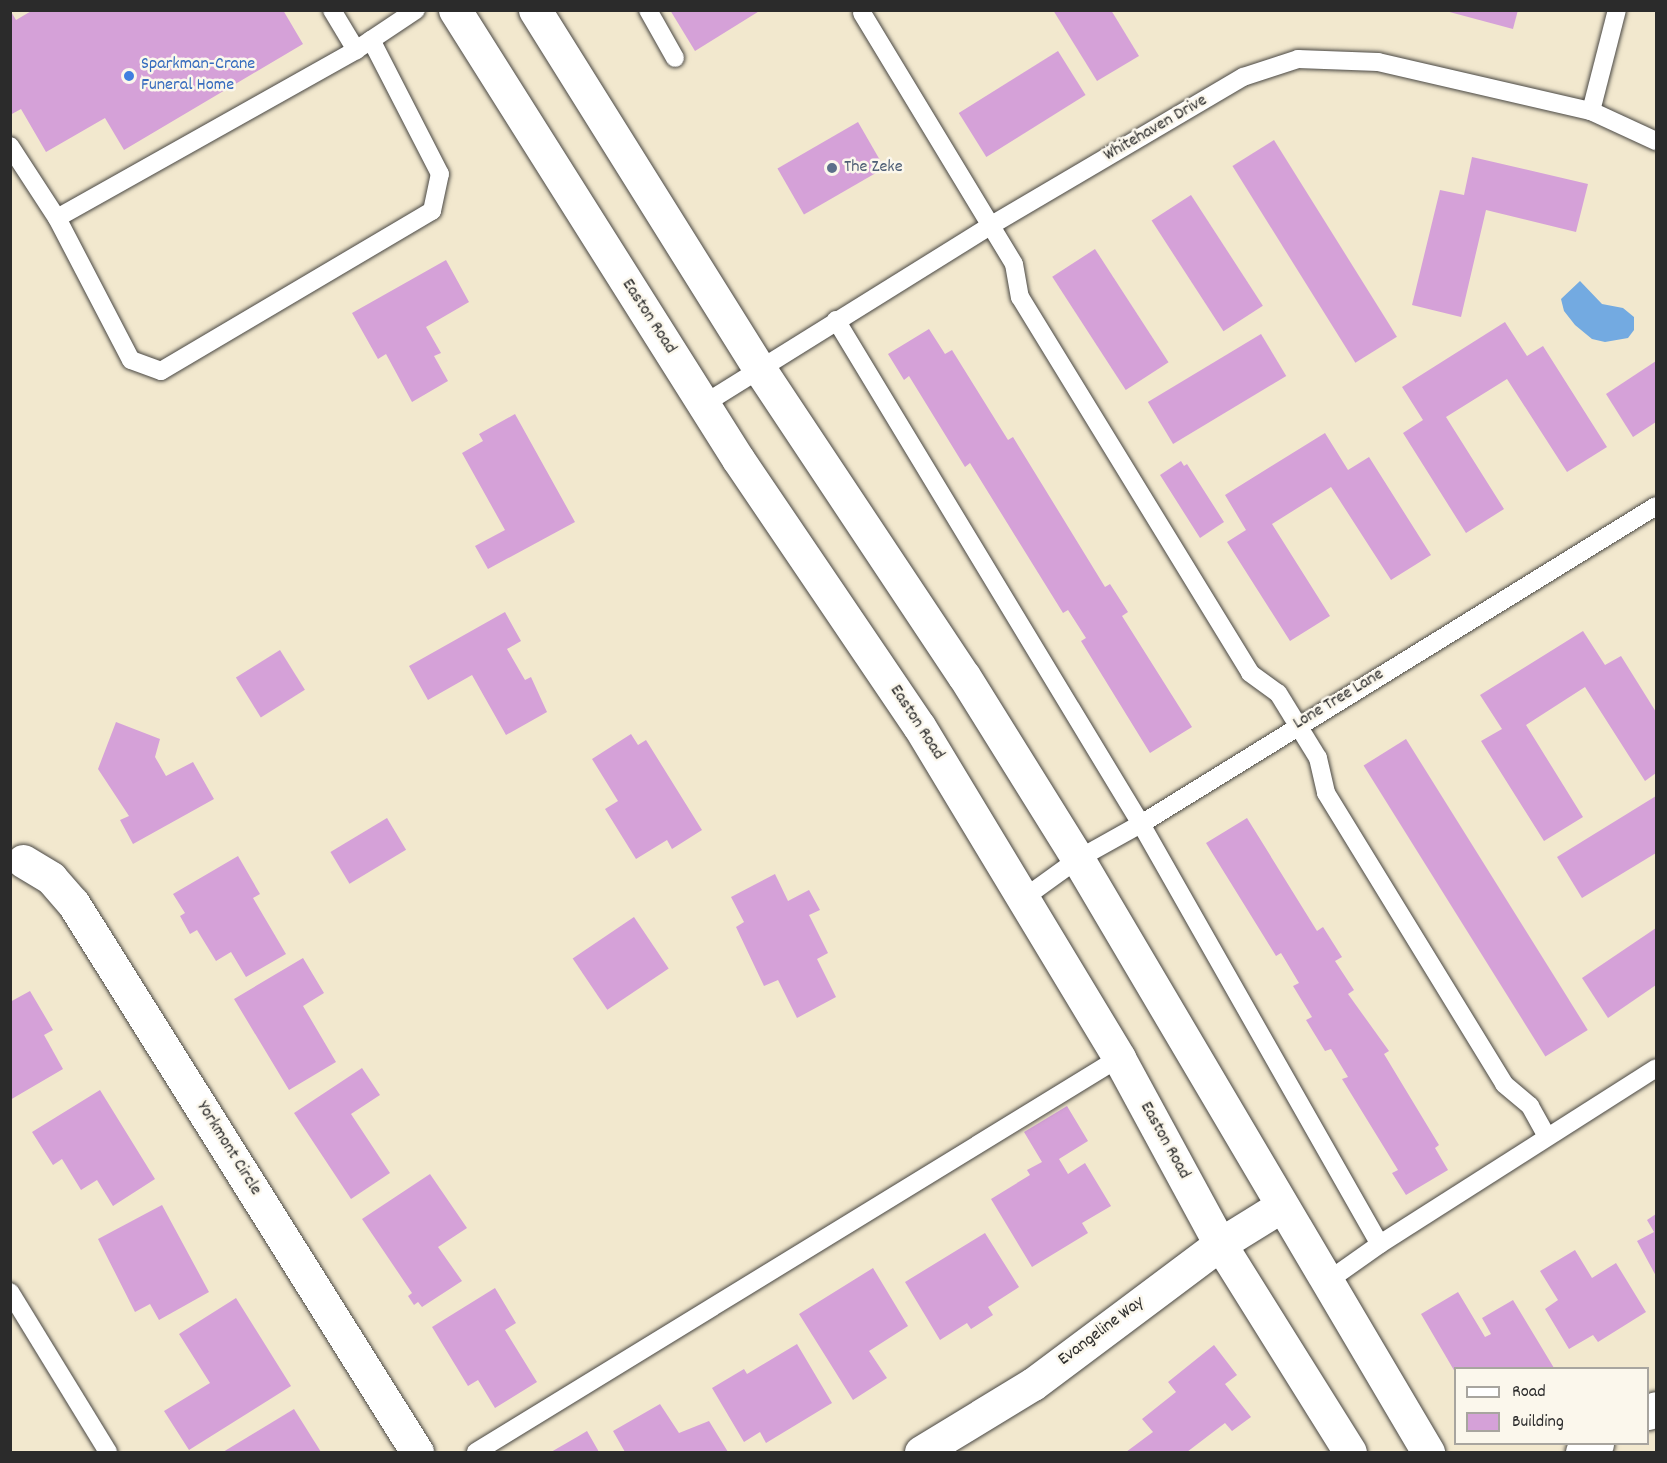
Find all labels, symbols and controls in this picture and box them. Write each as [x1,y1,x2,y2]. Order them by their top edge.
place label: Sparkman-Crane Funeral Home [141,55,255,98]
marker: Sparkman-Crane Funeral Home [122,69,136,83]
street label: Whitehaven Drive [1101,91,1211,167]
place label: The Zeke [844,157,903,179]
marker: The Zeke [825,161,839,175]
street label: Easton Road [616,275,680,359]
street label: Lone Tree Lane [1290,665,1388,735]
street label: Easton Road [884,681,948,765]
street label: Yorkmont Circle [191,1098,265,1200]
street label: Easton Road [1134,1099,1194,1183]
street label: Evangeline Way [1055,1293,1149,1371]
legend [1454,1367,1649,1445]
text: Road [1512,1380,1546,1405]
text: Building [1512,1410,1564,1435]

